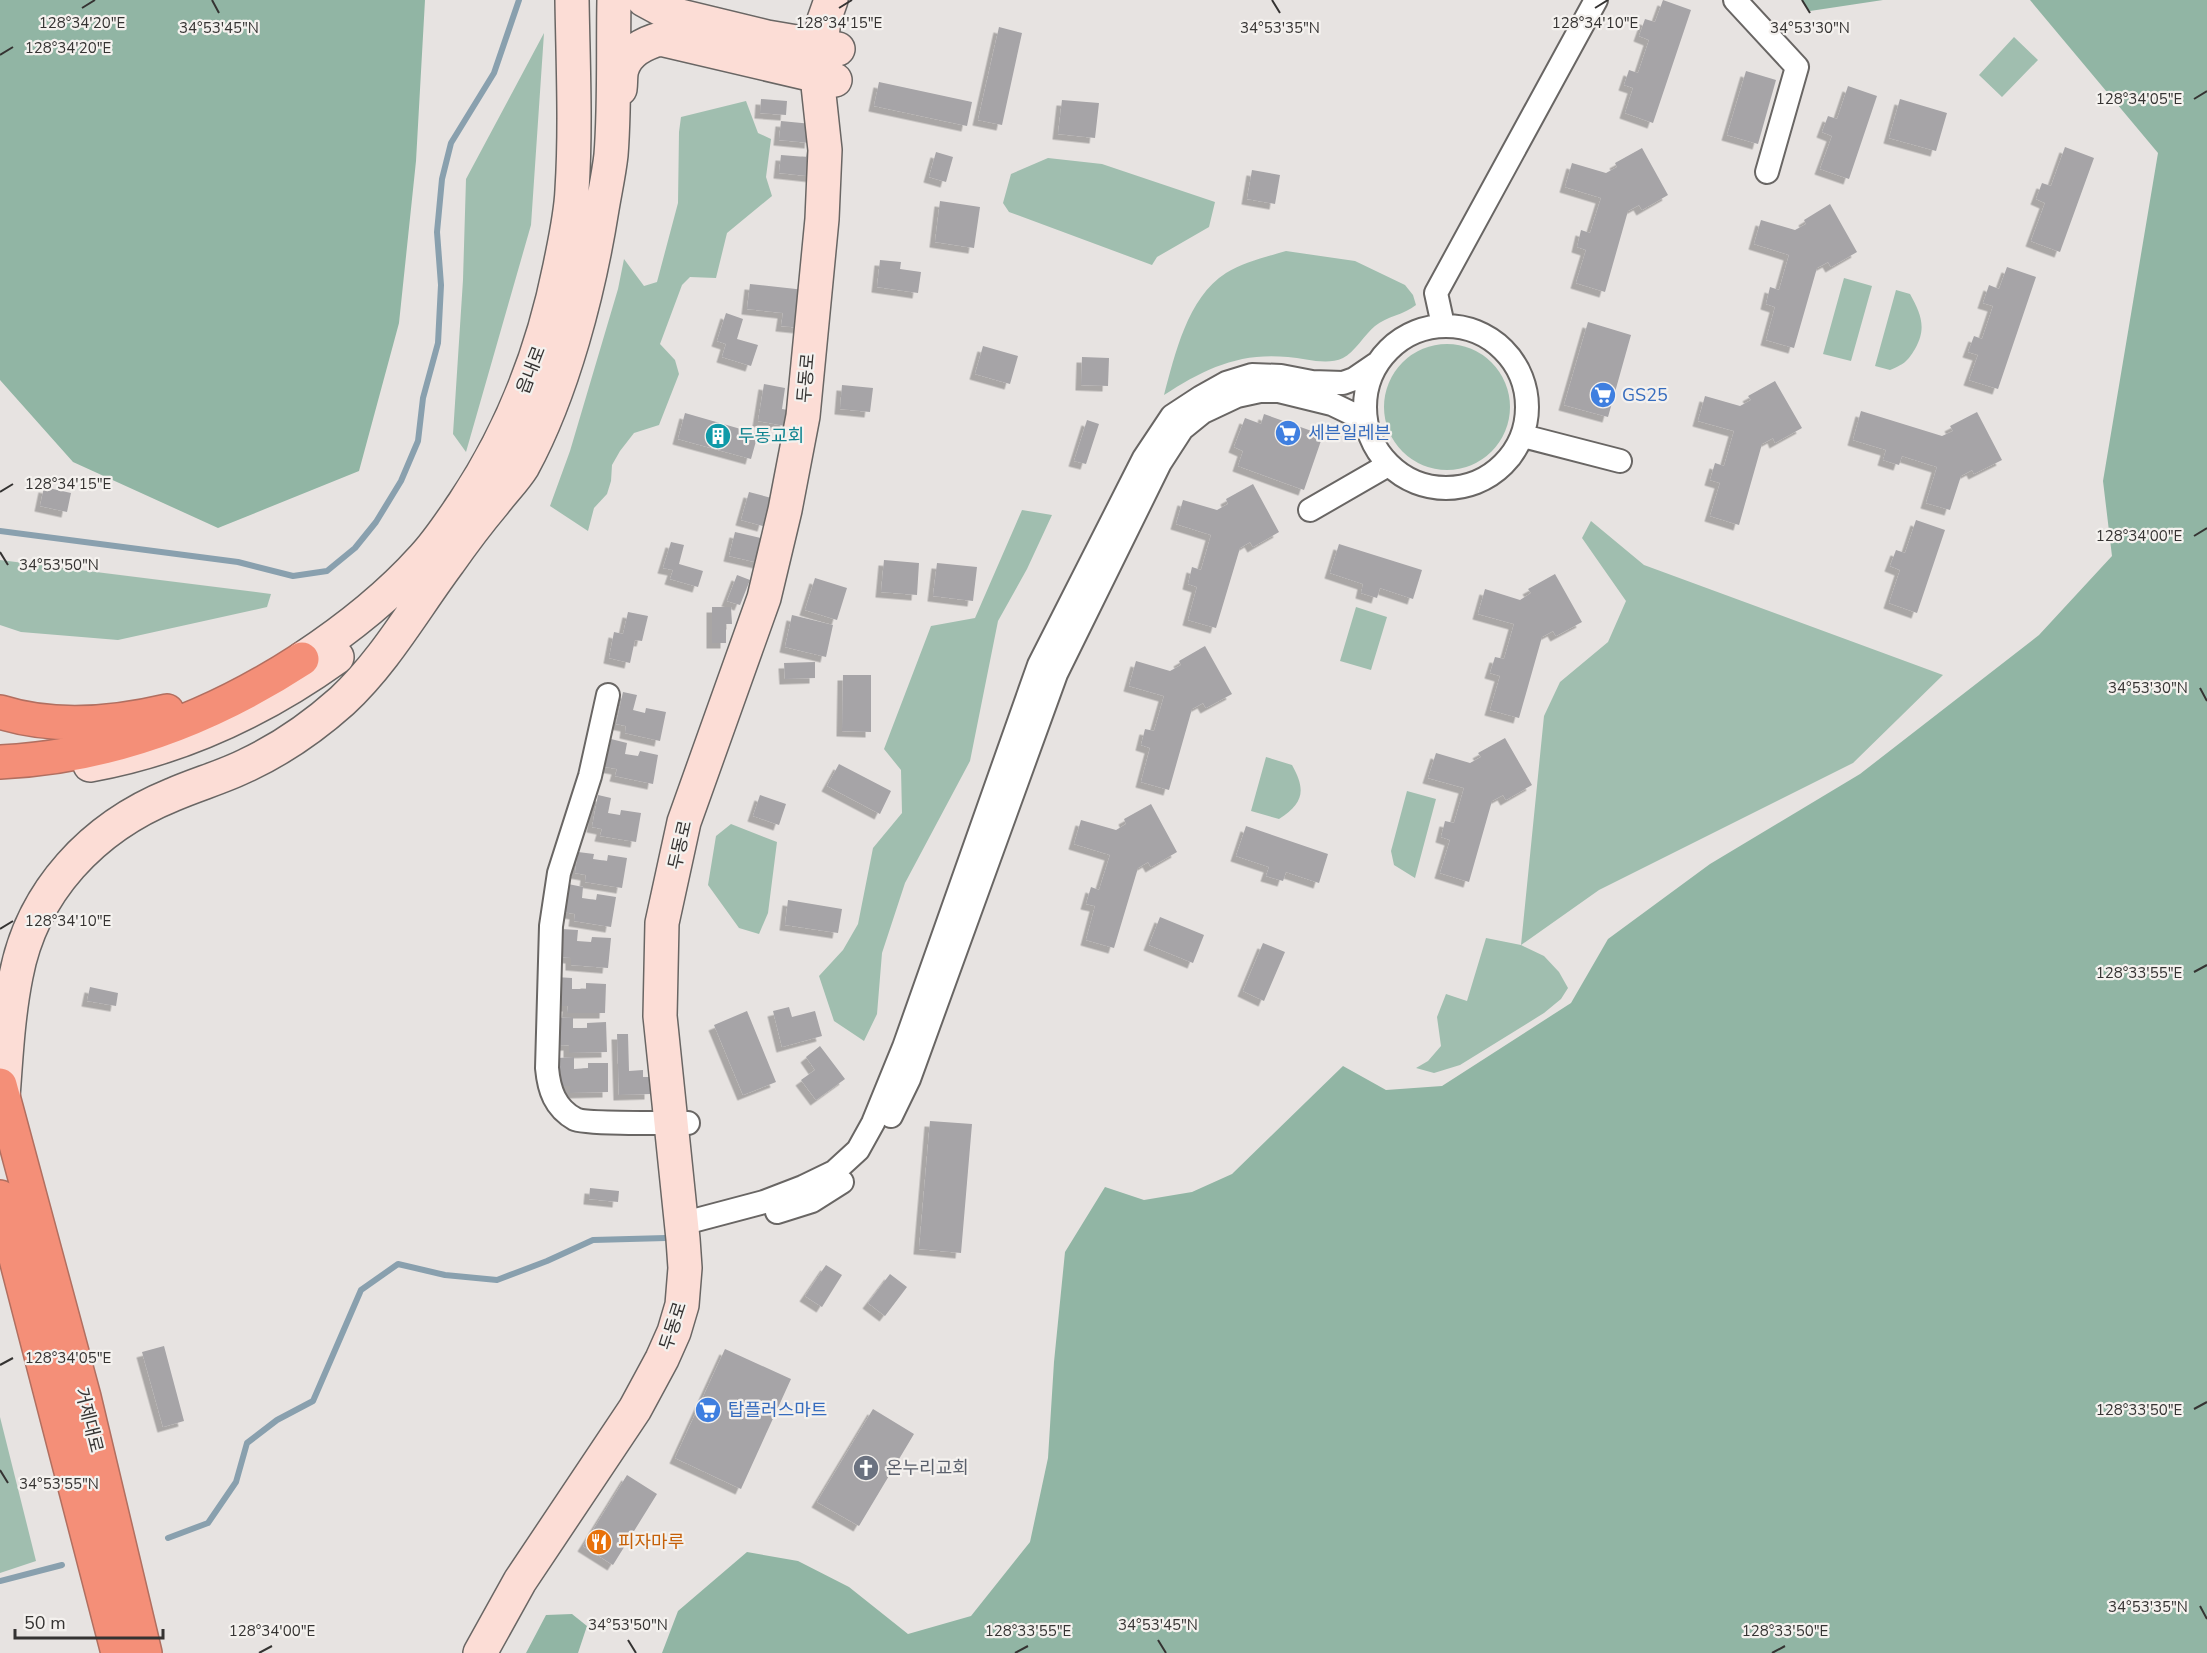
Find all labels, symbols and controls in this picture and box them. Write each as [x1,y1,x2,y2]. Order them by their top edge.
text: 128°34'20"E [39,13,125,33]
text: 128°34'15"E [796,13,882,33]
text: 128°34'10"E [1552,13,1638,33]
text: 34°53'45"N [179,18,259,38]
text: 34°53'35"N [1240,18,1320,38]
text: 34°53'30"N [1770,18,1850,38]
text: 128°34'20"E [25,38,111,58]
text: 128°34'05"E [2096,89,2182,109]
street label: 읍내로 [511,343,551,397]
street label: 두동로 [792,352,820,404]
supermarket icon: GS25 [1588,380,1618,410]
place label: GS25 [1622,383,1668,407]
supermarket icon: 세븐일레븐 [1273,418,1303,448]
building icon: 두동교회 [703,421,733,451]
place label: 세븐일레븐 [1308,421,1391,445]
place label: 두동교회 [738,424,804,448]
text: 128°34'15"E [25,474,111,494]
text: 128°34'00"E [2096,526,2182,546]
text: 34°53'50"N [19,555,99,575]
text: 34°53'30"N [2108,678,2188,698]
street label: 두동로 [663,818,697,872]
text: 128°34'10"E [25,911,111,931]
text: 128°33'55"E [2096,963,2182,983]
street label: 두동로 [654,1299,692,1353]
text: 128°34'05"E [25,1348,111,1368]
street label: 거제대로 [69,1385,109,1455]
supermarket icon: 탑플러스마트 [693,1395,723,1425]
place label: 탑플러스마트 [728,1398,827,1422]
text: 128°33'50"E [2096,1400,2182,1420]
church icon: 온누리교회 [851,1453,881,1483]
place label: 온누리교회 [886,1456,969,1480]
text: 34°53'55"N [19,1474,99,1494]
restaurant icon: 피자마루 [584,1527,614,1557]
place label: 피자마루 [618,1530,684,1554]
text: 34°53'35"N [2108,1597,2188,1617]
scale bar [15,1602,164,1640]
text: 50 m [24,1611,66,1635]
text: 34°53'50"N [588,1615,668,1635]
text: 34°53'45"N [1118,1615,1198,1635]
text: 128°34'00"E [229,1621,315,1641]
text: 128°33'55"E [985,1621,1071,1641]
text: 128°33'50"E [1742,1621,1828,1641]

